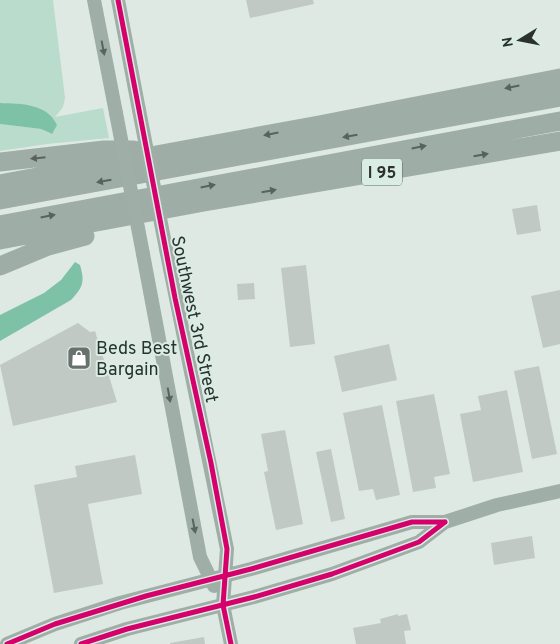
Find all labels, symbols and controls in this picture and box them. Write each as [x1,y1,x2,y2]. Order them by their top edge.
north arrow [495,15,545,65]
text: N [499,36,518,48]
one-way arrow [99,40,107,55]
one-way arrow [505,83,520,91]
one-way arrow [263,130,279,138]
one-way arrow [342,132,358,140]
one-way arrow [412,143,427,151]
one-way arrow [474,150,490,158]
one-way arrow [30,154,46,162]
road number: I 95 [362,158,402,186]
one-way arrow [96,177,112,185]
one-way arrow [200,182,216,190]
one-way arrow [262,187,278,195]
one-way arrow [40,211,56,219]
street label: Southwest 3rd Street [165,234,222,405]
place label: Beds Best Bargain [96,338,177,382]
shop icon: Beds Best Bargain [66,345,92,371]
one-way arrow [166,387,174,403]
one-way arrow [190,519,198,534]

